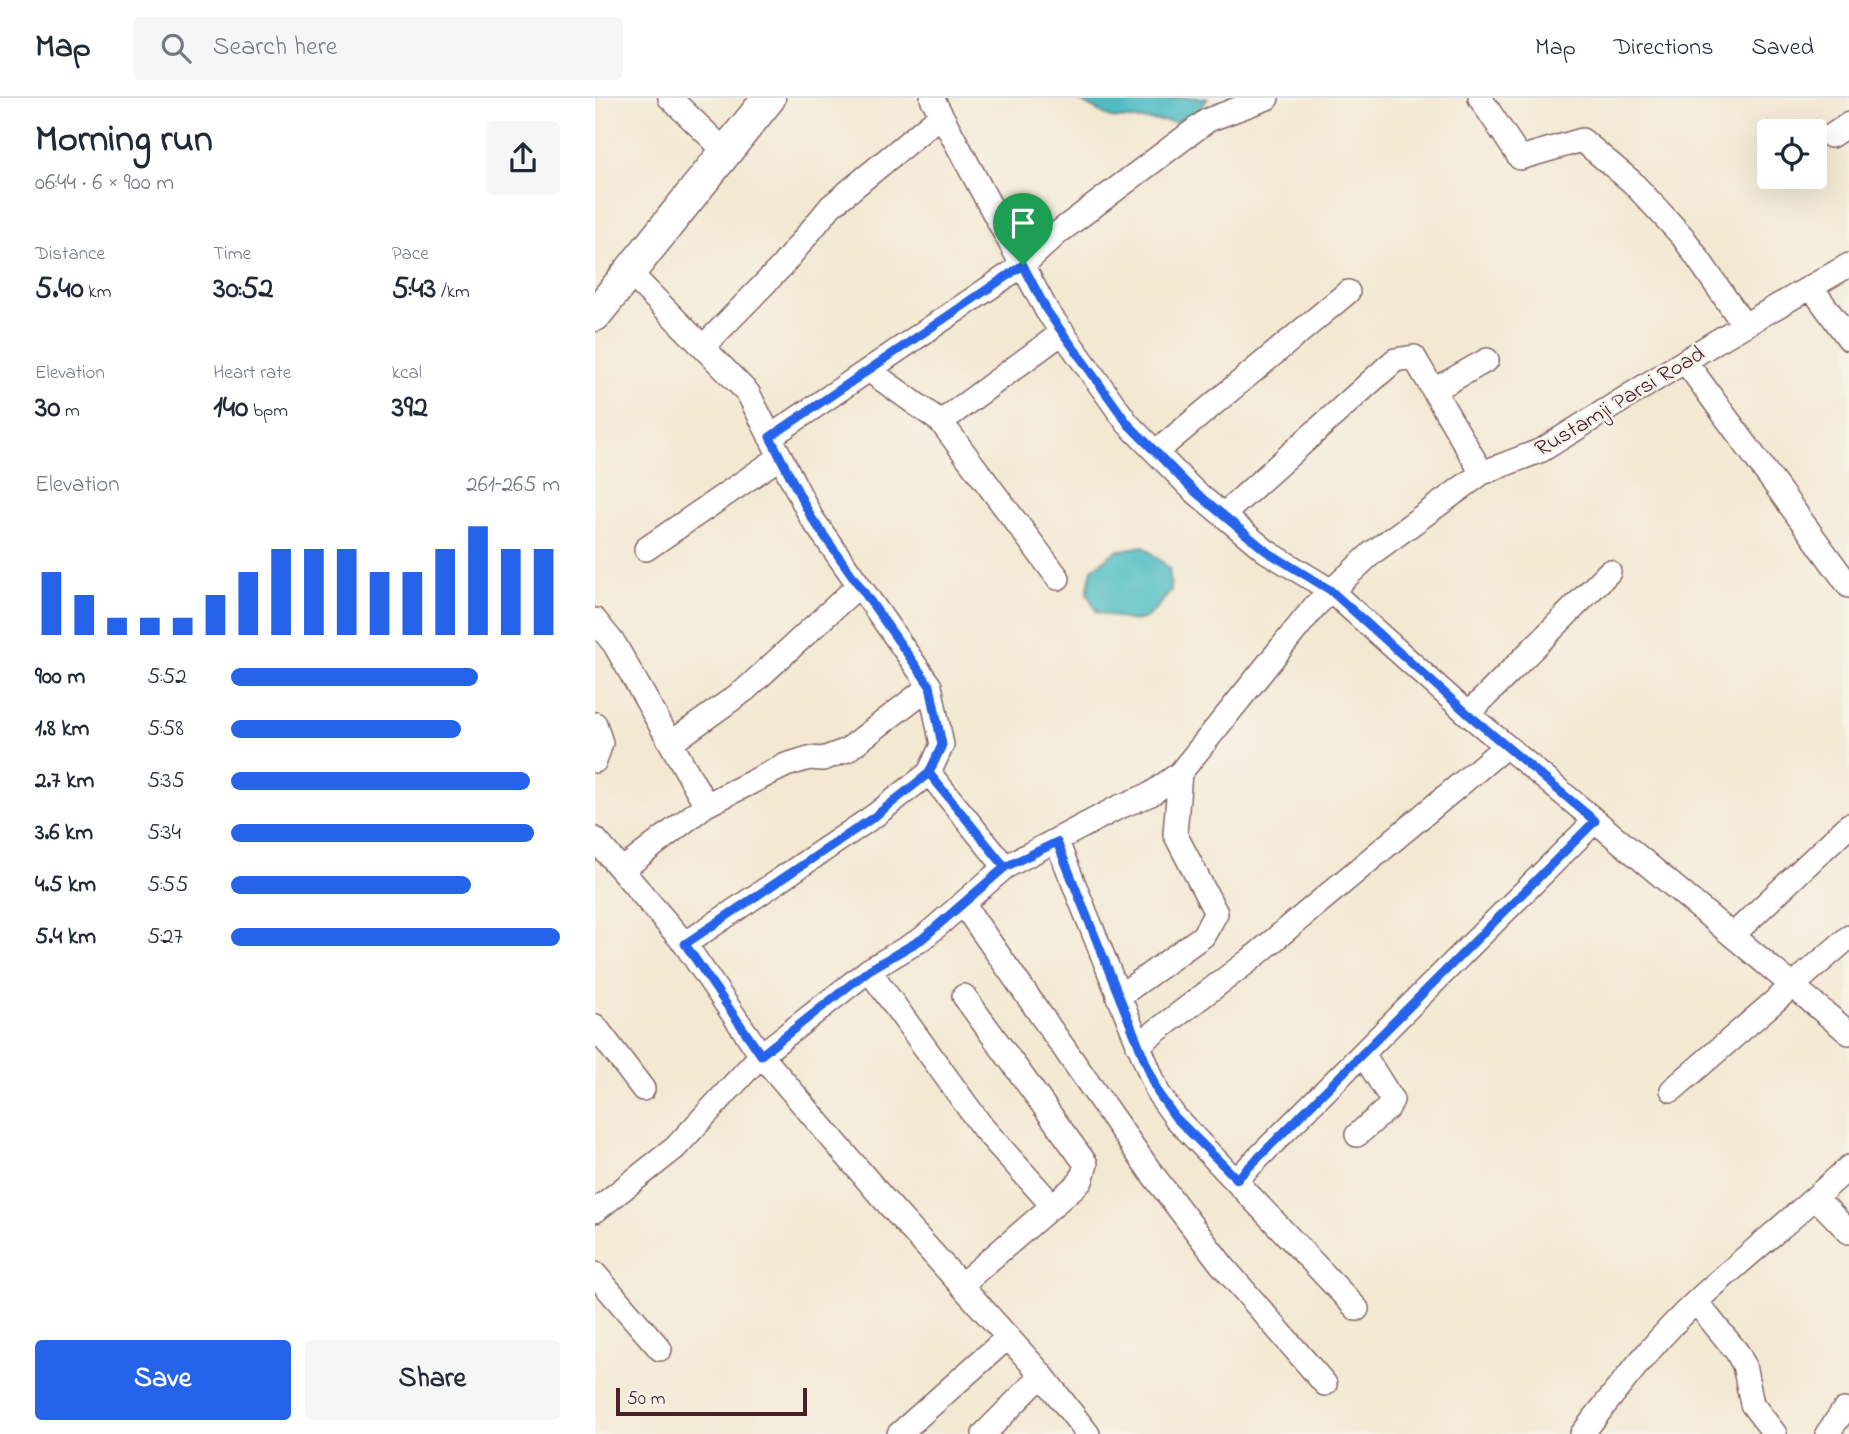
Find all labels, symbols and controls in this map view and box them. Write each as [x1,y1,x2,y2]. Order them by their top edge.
search box [133,17,623,80]
text: Map [35,24,91,72]
icon: search [157,29,195,67]
text: Search here [213,29,337,67]
text: Map [1535,31,1576,66]
text: Directions [1614,31,1713,66]
text: Saved [1751,31,1814,66]
text: Morning run [35,113,213,169]
map controls [1757,119,1827,189]
button: locate [1757,119,1827,189]
button: share [486,121,560,195]
text: 06:44 · 6 × 900 m [35,167,174,200]
pin [993,193,1053,265]
icon: arrive [1004,204,1042,242]
text: Distance [35,241,105,268]
text: Time [213,241,251,268]
text: Pace [392,241,429,268]
text: 5.40 [35,268,84,312]
text: 30:52 [213,268,273,312]
text: 5:43 [392,268,436,312]
text: km [84,279,111,306]
text: /km [436,279,470,306]
street label: Rustamji Parsi Road [1529,338,1712,466]
text: Elevation [35,360,105,387]
text: Heart rate [213,360,291,387]
text: kcal [392,360,422,387]
text: 30 [35,387,60,431]
text: 140 [213,387,248,431]
text: 392 [392,387,428,431]
text: m [60,398,80,425]
text: bpm [248,398,288,425]
text: Elevation [35,469,120,502]
text: 261–265 m [466,469,560,502]
text: 900 m [35,661,85,694]
text: 5:52 [147,661,187,694]
text: 1.8 km [35,713,89,746]
text: 5:58 [147,713,184,746]
text: 2.7 km [35,765,94,798]
text: 5:35 [147,765,185,798]
text: 3.6 km [35,817,93,850]
text: 5:34 [147,817,181,850]
text: 4.5 km [35,869,96,902]
text: 5:55 [147,869,188,902]
text: 5.4 km [35,921,96,954]
text: 5:27 [147,921,183,954]
button: Save [35,1340,291,1420]
button: Share [305,1340,560,1420]
scale bar [616,1385,807,1417]
text: 50 m [627,1386,666,1413]

